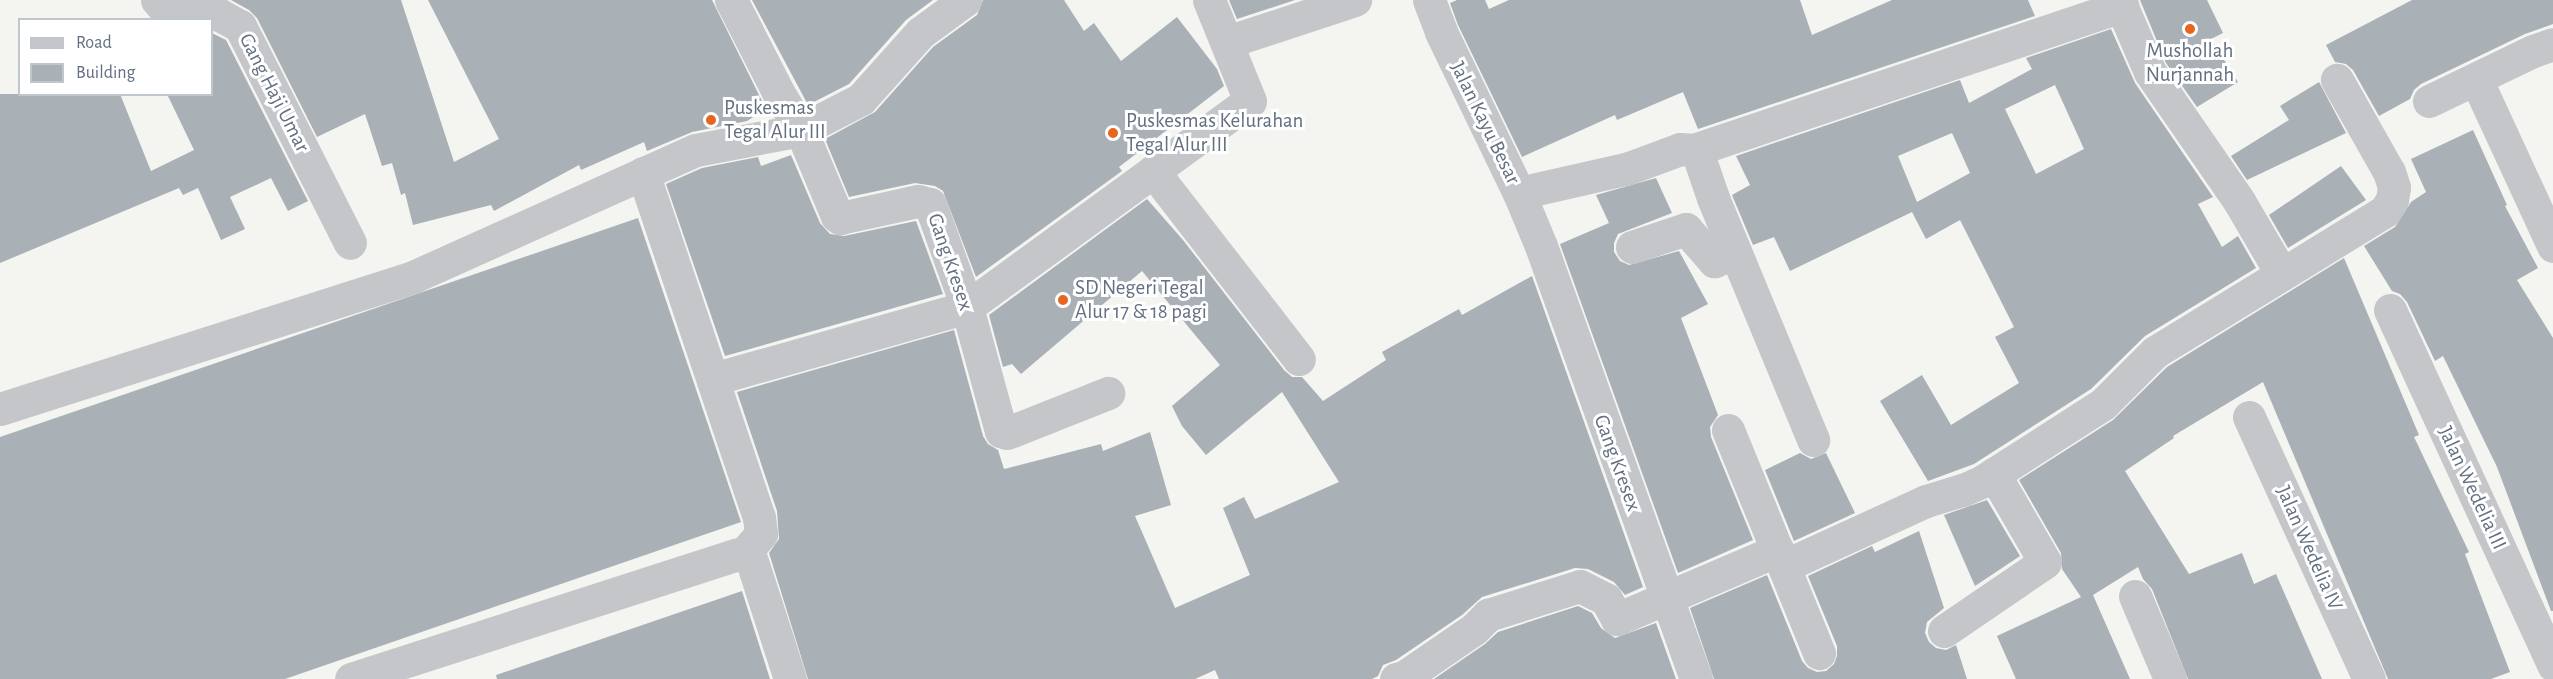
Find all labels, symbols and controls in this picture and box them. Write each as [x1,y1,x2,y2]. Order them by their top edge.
legend [18,18,213,96]
marker: Mushollah Nurjannah [2183,22,2197,36]
street label: Gang Haji Umar [233,29,315,157]
text: Road [76,34,112,52]
place label: Mushollah Nurjannah [2146,38,2234,88]
street label: Jalan Kayu Besar [1444,58,1526,188]
text: Building [76,64,135,82]
place label: Puskesmas Tegal Alur III [724,95,826,145]
place label: Puskesmas Kelurahan Tegal Alur III [1126,108,1303,158]
marker: Puskesmas Tegal Alur III [702,111,720,129]
marker: Puskesmas Kelurahan Tegal Alur III [1104,124,1122,142]
street label: Gang Kresex [922,210,978,314]
place label: SD Negeri Tegal Alur 17 & 18 pagi [1075,275,1207,325]
marker: SD Negeri Tegal Alur 17 & 18 pagi [1056,293,1070,307]
street label: Gang Kresex [1588,411,1646,515]
street label: Jalan Wedelia III [2432,422,2512,554]
street label: Jalan Wedelia IV [2270,482,2348,614]

